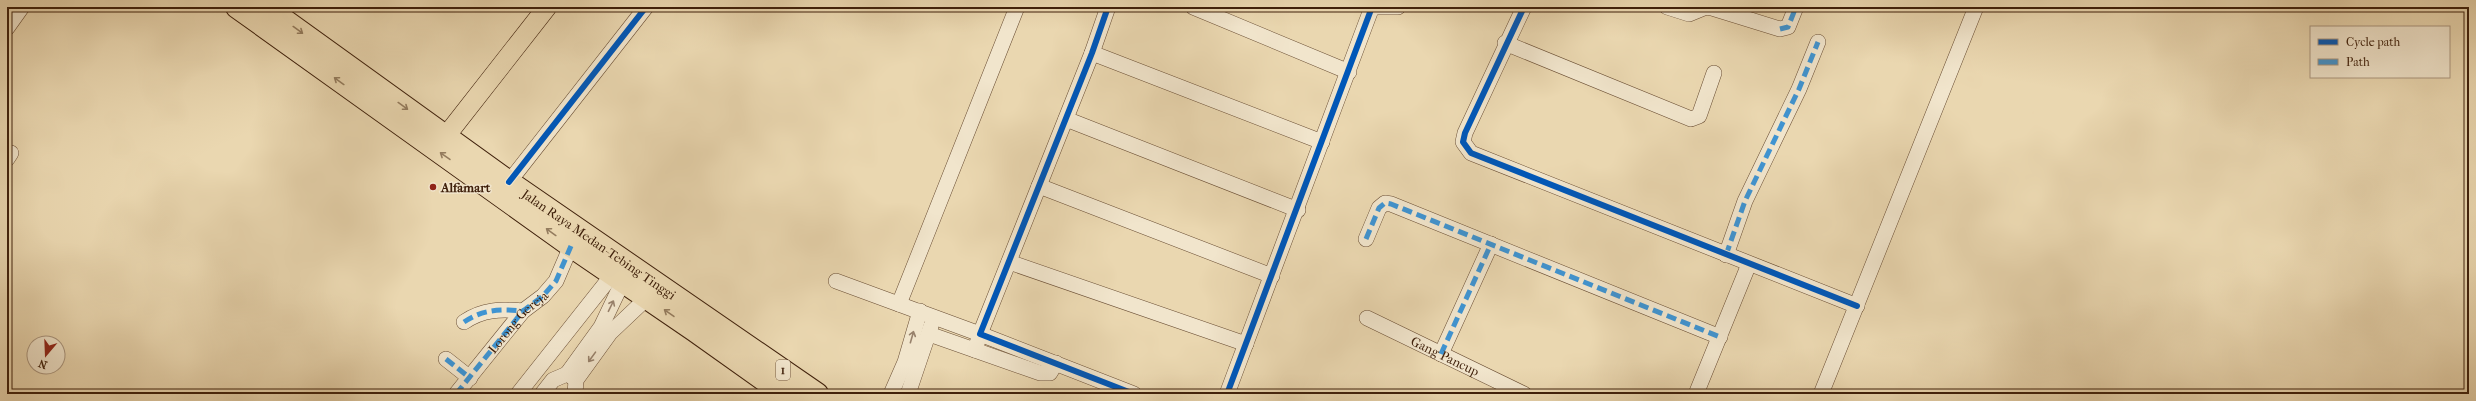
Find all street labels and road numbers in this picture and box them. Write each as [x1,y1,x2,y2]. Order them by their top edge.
street label: Jalan Raya Medan-Tebing Tinggi [518,186,679,303]
street label: Lorong Gereja [485,288,552,356]
street label: Gang Pancup [1409,334,1482,379]
road number: 1 [776,360,790,380]

